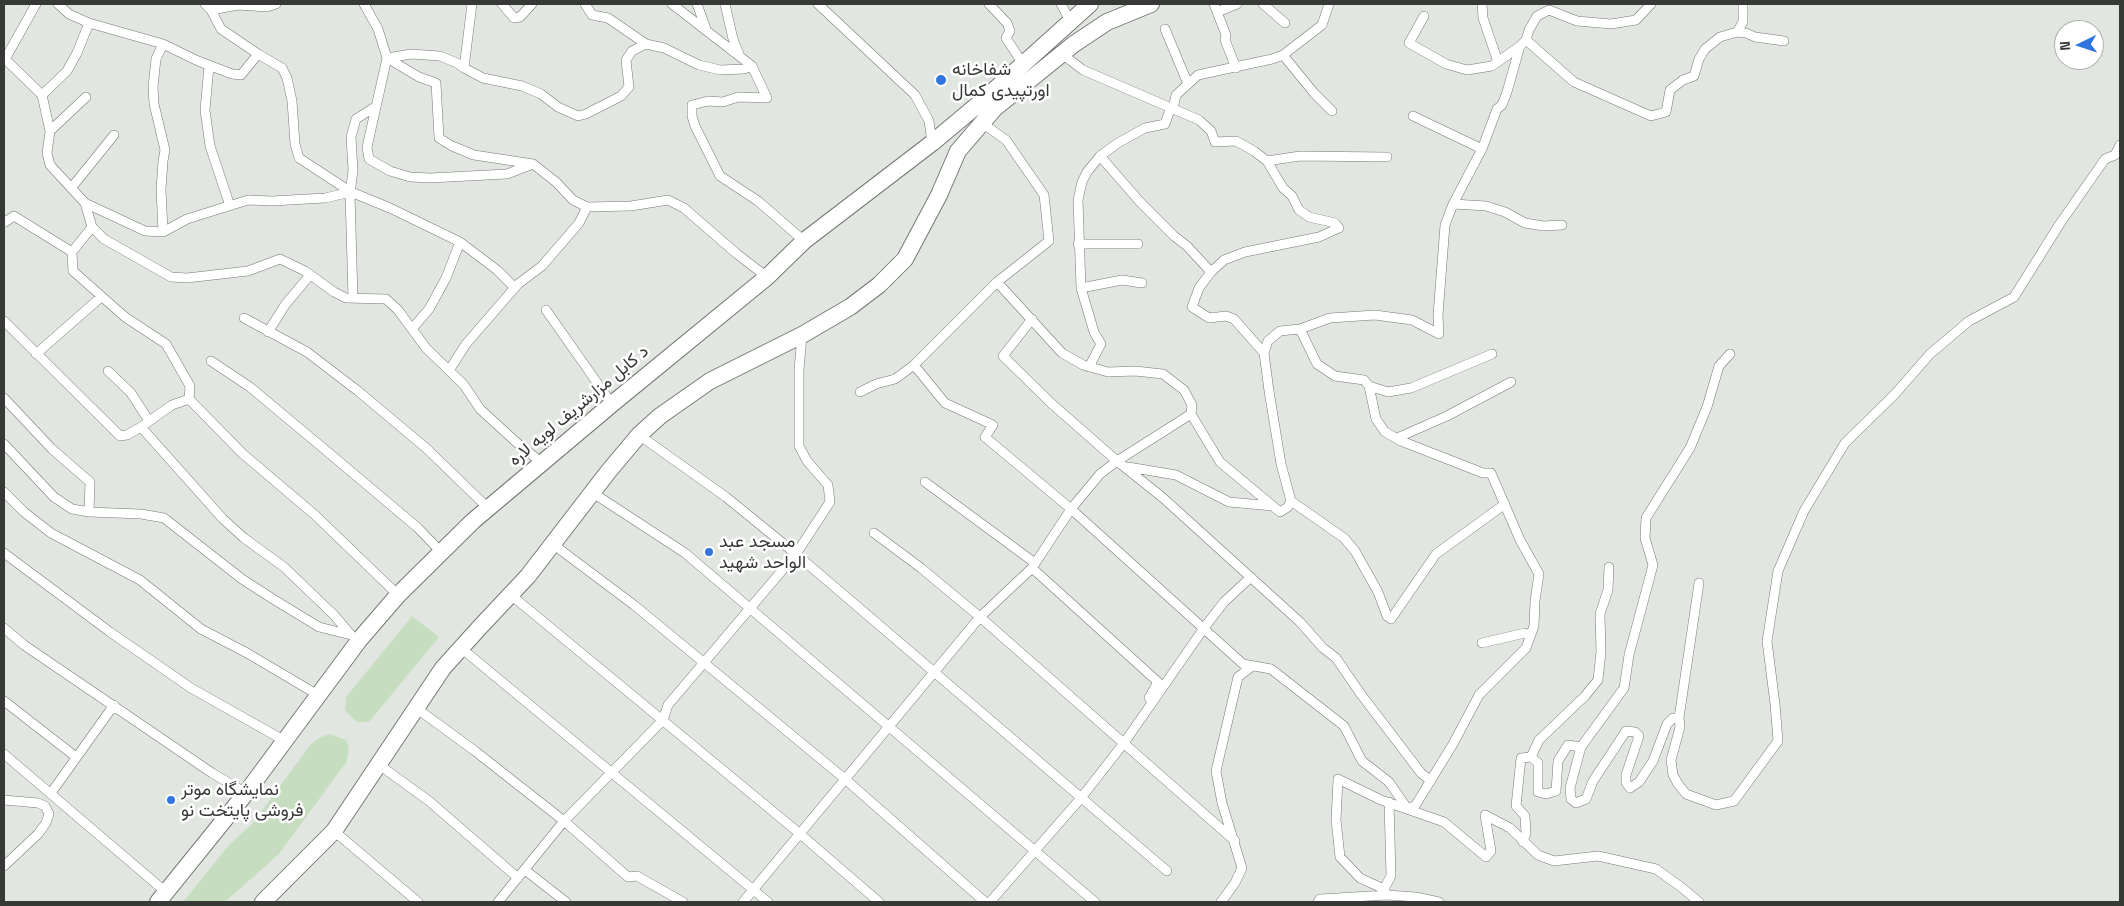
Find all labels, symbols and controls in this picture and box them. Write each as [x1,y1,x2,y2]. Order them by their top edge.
north arrow [2054,20,2104,70]
text: N [2056,41,2074,51]
place label: شفاخانه اورتپیدی کمال [952,59,1050,102]
marker: شفاخانه اورتپیدی کمال [934,73,948,87]
street label: د کابل مزارشریف لویه لاره [504,341,654,471]
place label: مسجد عبد الواحد شهید [719,531,806,574]
marker: مسجد عبد الواحد شهید [703,546,715,558]
place label: نمایشگاه موتر فروشی پایتخت نو [181,779,304,822]
marker: نمایشگاه موتر فروشی پایتخت نو [165,794,177,806]

